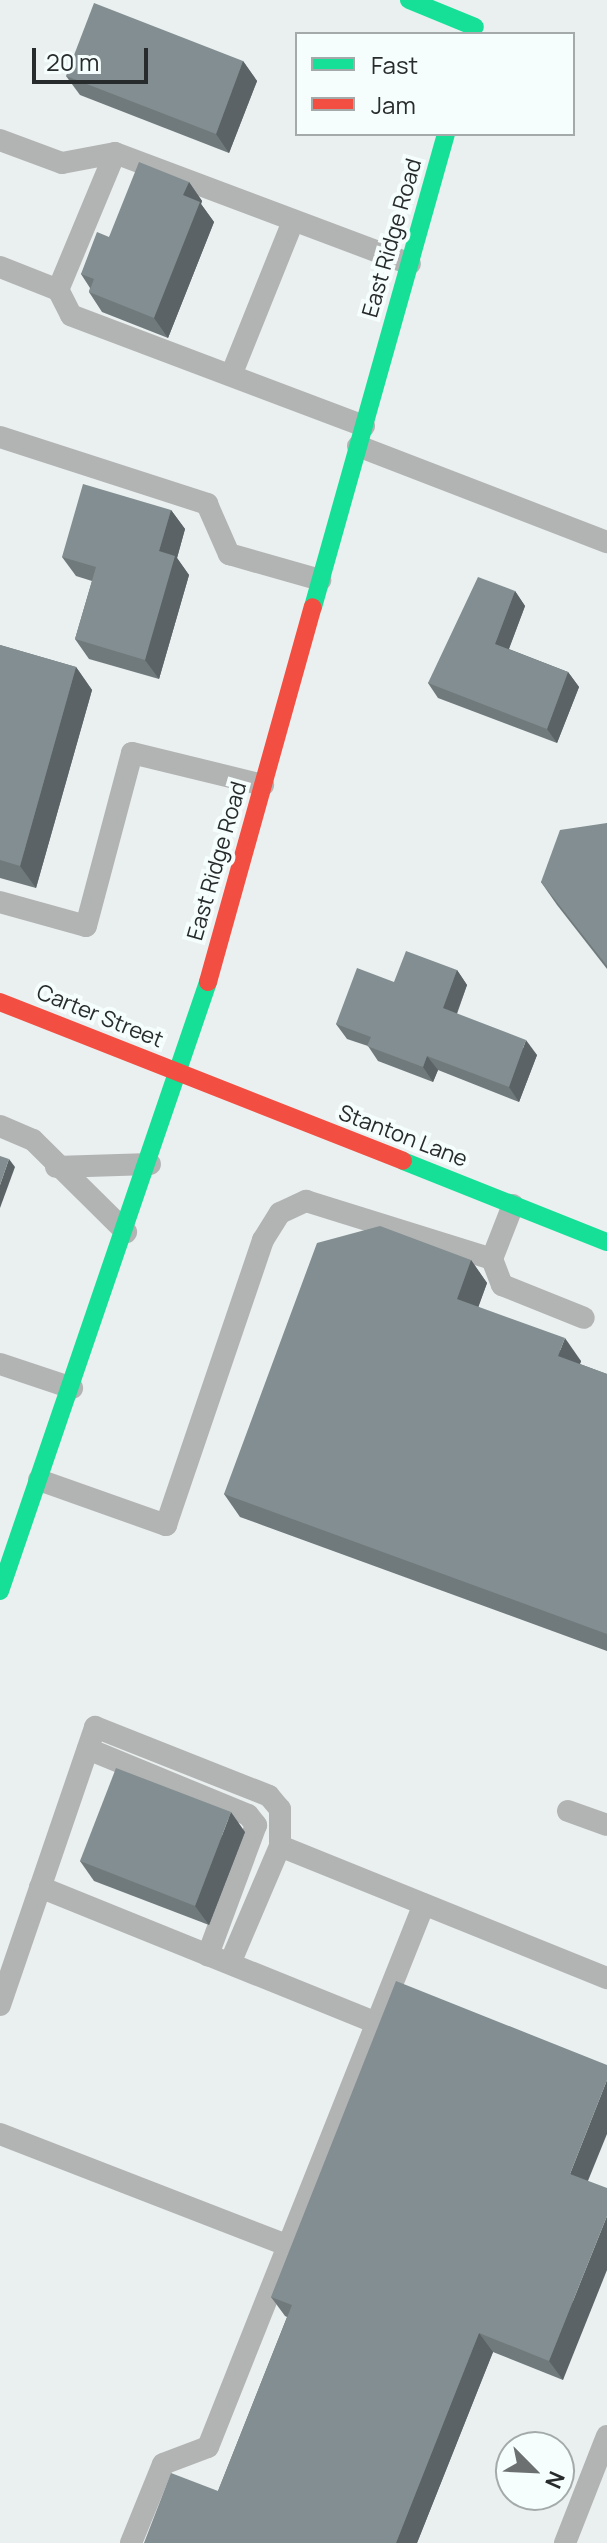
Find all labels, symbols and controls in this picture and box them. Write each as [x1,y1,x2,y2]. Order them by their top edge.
scale bar [36,32,152,82]
legend [295,32,575,136]
text: 20 m [46,45,99,78]
text: Fast [371,48,418,81]
text: Jam [371,88,416,121]
street label: East Ridge Road [357,156,427,320]
street label: East Ridge Road [182,779,252,943]
street label: Carter Street [33,979,167,1053]
street label: Stanton Lane [335,1099,471,1173]
north arrow [495,2431,575,2511]
text: N [538,2467,572,2493]

